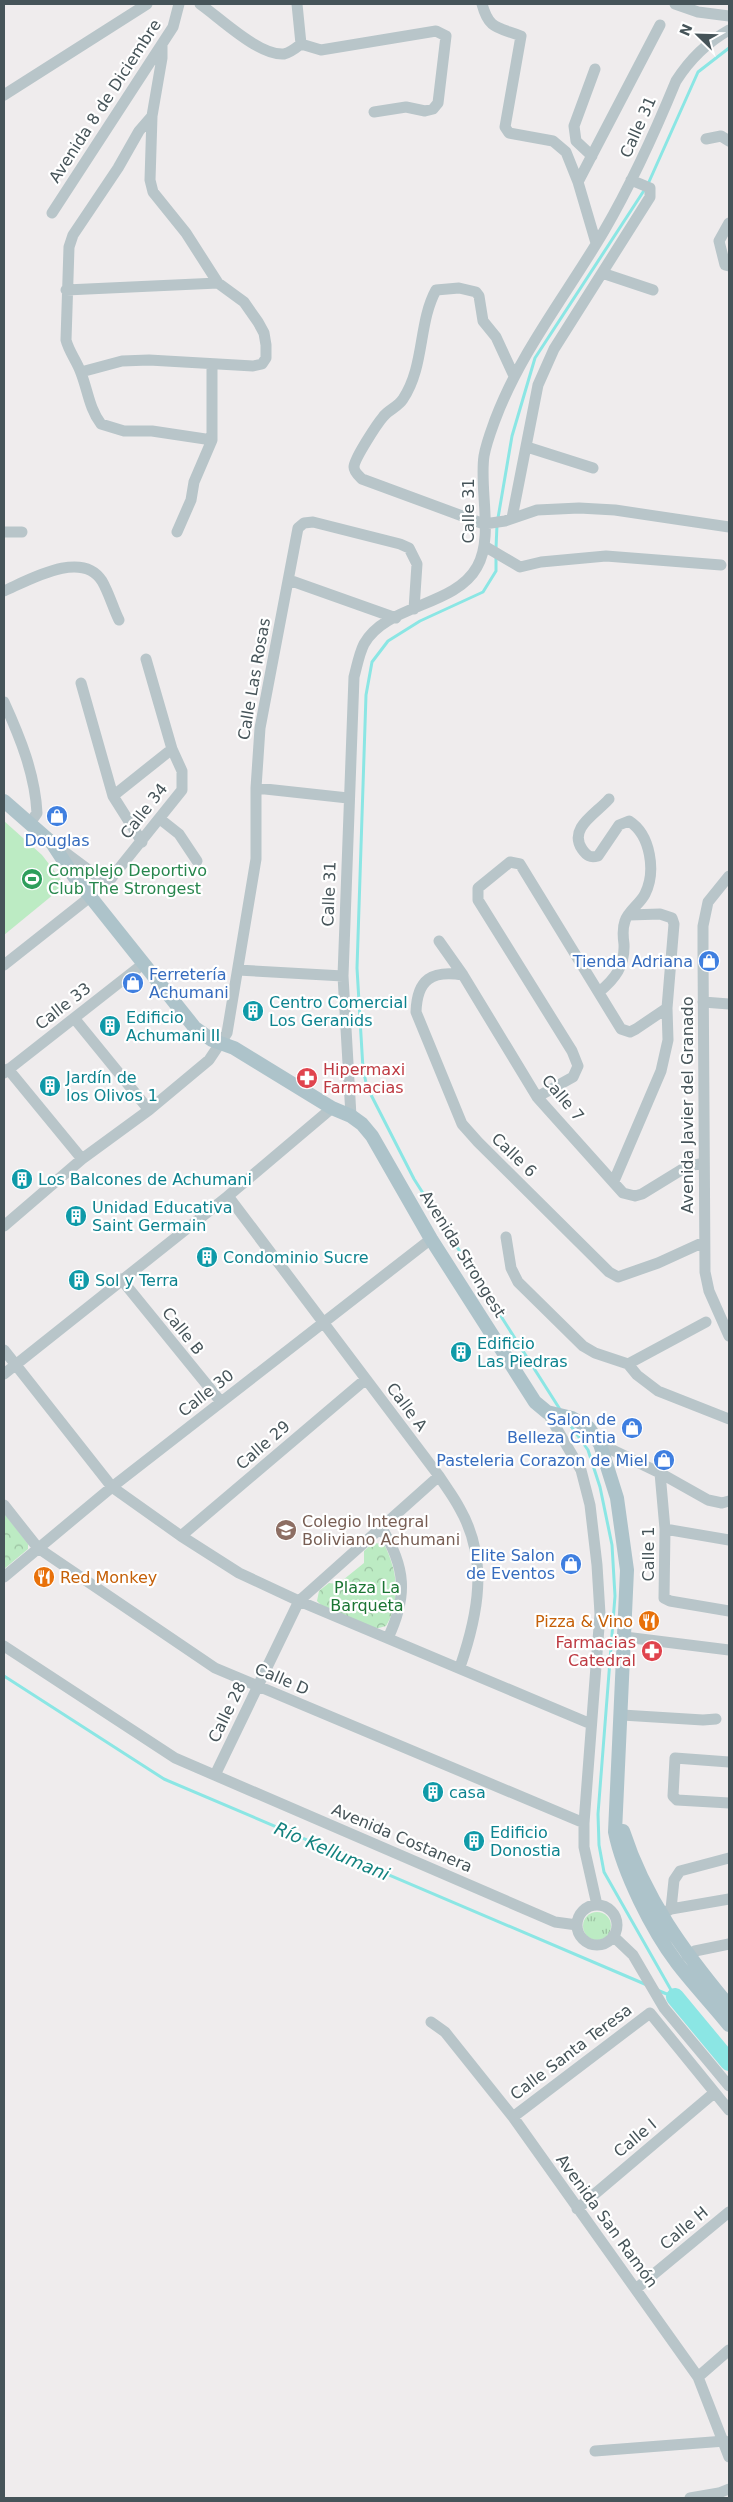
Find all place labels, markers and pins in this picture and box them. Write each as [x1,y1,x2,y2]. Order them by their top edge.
shop icon: Douglas [45,804,69,828]
place label: Douglas [25,831,90,850]
place label: Complejo Deportivo Club The Strongest [48,861,207,898]
sports icon: Complejo Deportivo Club The Strongest [20,867,44,891]
shop icon: Tienda Adriana [697,949,721,973]
place label: Tienda Adriana [572,952,693,971]
place label: Ferretería Achumani [149,965,229,1002]
shop icon: Ferretería Achumani [121,971,145,995]
place label: Centro Comercial Los Geranids [269,993,408,1030]
building icon: Centro Comercial Los Geranids [241,999,265,1023]
place label: Edificio Achumani II [126,1008,220,1045]
building icon: Edificio Achumani II [98,1014,122,1038]
place label: Hipermaxi Farmacias [323,1060,405,1097]
pharmacy icon: Hipermaxi Farmacias [295,1066,319,1090]
place label: Jardín de los Olivos 1 [65,1068,158,1105]
building icon: Jardín de los Olivos 1 [38,1074,62,1098]
building icon: Los Balcones de Achumani [10,1167,34,1191]
place label: Los Balcones de Achumani [38,1170,252,1189]
place label: Unidad Educativa Saint Germain [92,1198,233,1235]
building icon: Unidad Educativa Saint Germain [64,1204,88,1228]
building icon: Condominio Sucre [195,1245,219,1269]
place label: Condominio Sucre [223,1248,369,1267]
building icon: Sol y Terra [67,1268,91,1292]
place label: Sol y Terra [95,1271,179,1290]
place label: Edificio Las Piedras [477,1334,568,1371]
building icon: Edificio Las Piedras [449,1340,473,1364]
place label: Salon de Belleza Cintia [507,1410,616,1447]
shop icon: Salon de Belleza Cintia [620,1416,644,1440]
shop icon: Pasteleria Corazon de Miel [652,1448,676,1472]
place label: Pasteleria Corazon de Miel [436,1451,648,1470]
place label: Colegio Integral Boliviano Achumani [302,1512,460,1549]
school or university icon: Colegio Integral Boliviano Achumani [274,1518,298,1542]
place label: Elite Salon de Eventos [466,1546,555,1583]
shop icon: Elite Salon de Eventos [559,1552,583,1576]
restaurant icon: Red Monkey [32,1565,56,1589]
place label: Red Monkey [60,1568,157,1587]
restaurant icon: Pizza & Vino [637,1609,661,1633]
place label: Pizza & Vino [535,1612,633,1631]
place label: Farmacias Catedral [555,1633,636,1670]
pharmacy icon: Farmacias Catedral [640,1639,664,1663]
building icon: casa [421,1780,445,1804]
place label: casa [449,1783,486,1802]
place label: Edificio Donostia [490,1823,561,1860]
building icon: Edificio Donostia [462,1829,486,1853]

